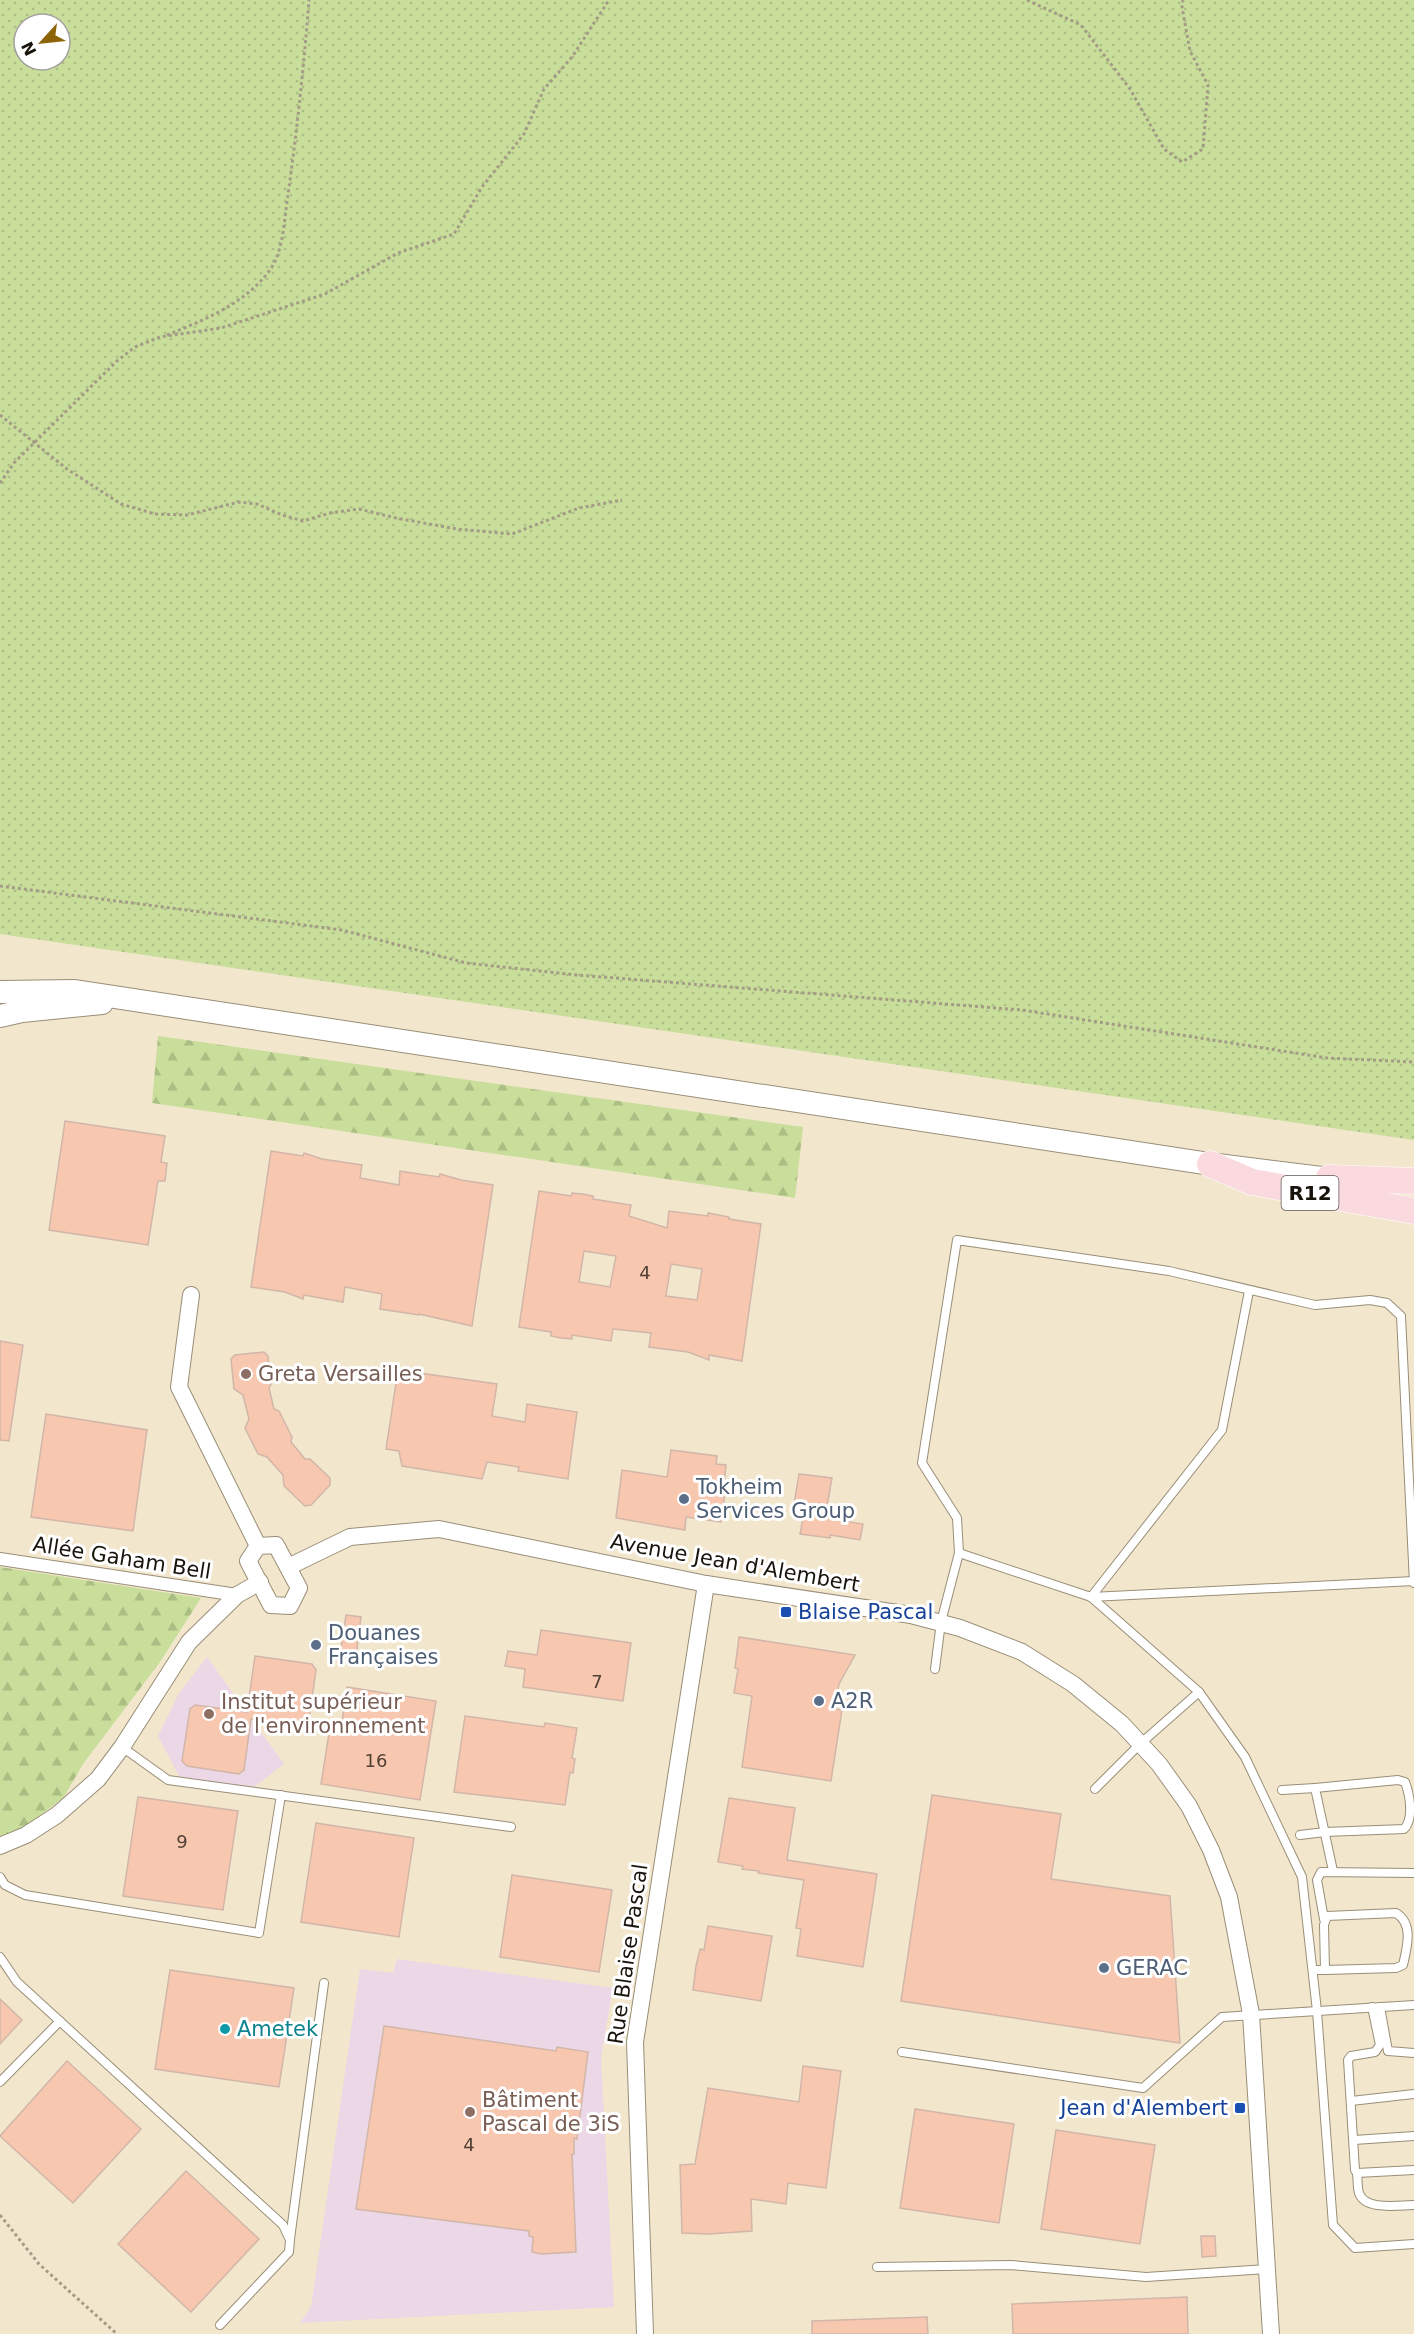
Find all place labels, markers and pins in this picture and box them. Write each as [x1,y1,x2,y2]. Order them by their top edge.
place label: Greta Versailles [258,1362,423,1386]
marker: Greta Versailles [239,1367,253,1381]
place label: Tokheim Services Group [695,1475,855,1523]
marker: Tokheim Services Group [677,1492,691,1506]
place label: Blaise Pascal [798,1600,933,1624]
marker: Blaise Pascal [779,1605,793,1619]
place label: Douanes Françaises [328,1621,438,1669]
marker: Douanes Françaises [309,1638,323,1652]
place label: A2R [831,1689,873,1713]
place label: Institut supérieur de l'environnement [221,1690,426,1738]
marker: A2R [812,1694,826,1708]
marker: Institut supérieur de l'environnement [202,1707,216,1721]
place label: GERAC [1116,1956,1188,1980]
marker: GERAC [1097,1961,1111,1975]
place label: Ametek [237,2017,319,2041]
marker: Ametek [218,2022,232,2036]
place label: Bâtiment Pascal de 3iS [482,2088,620,2136]
place label: Jean d'Alembert [1058,2096,1228,2120]
marker: Jean d'Alembert [1233,2101,1247,2115]
marker: Bâtiment Pascal de 3iS [463,2105,477,2119]

